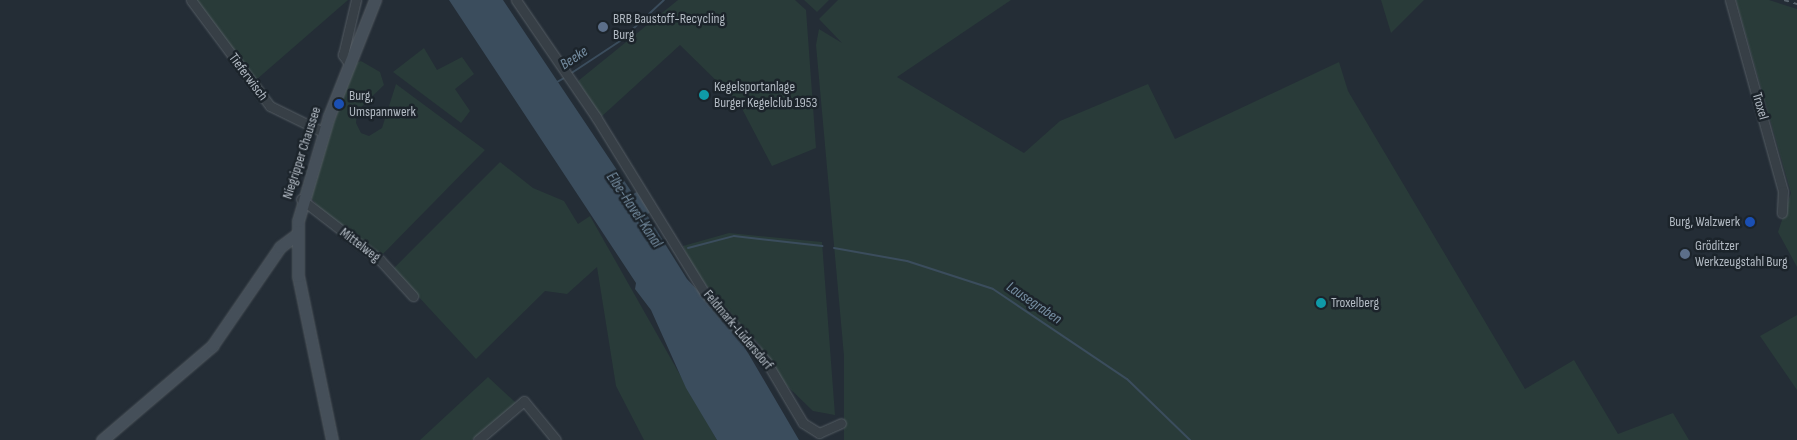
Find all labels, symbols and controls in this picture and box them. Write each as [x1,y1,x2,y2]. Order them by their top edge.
place label: BRB Baustoff-Recycling Burg [613,11,725,44]
marker: BRB Baustoff-Recycling Burg [597,21,609,33]
water label: Beeke [557,42,591,74]
street label: Tieferwisch [225,50,271,104]
place label: Kegelsportanlage Burger Kegelclub 1953 [714,79,817,111]
place label: Burg, Umspannwerk [349,88,416,120]
marker: Kegelsportanlage Burger Kegelclub 1953 [698,89,710,101]
street label: Troxel [1748,91,1772,121]
marker: Burg, Umspannwerk [333,98,345,110]
street label: Niegripper Chaussee [279,105,325,201]
water label: Elbe-Havel-Kanal [602,169,666,251]
place label: Burg, Walzwerk [1669,214,1740,230]
marker: Burg, Walzwerk [1744,216,1756,228]
street label: Mittelweg [336,224,384,266]
place label: Gröditzer Werkzeugstahl Burg [1695,238,1788,270]
marker: Gröditzer Werkzeugstahl Burg [1679,248,1691,260]
water label: Lausegraben [1003,278,1065,328]
street label: Feldmark-Lüdersdorf [700,287,776,373]
place label: Troxelberg [1331,295,1379,311]
marker: Troxelberg [1315,297,1327,309]

